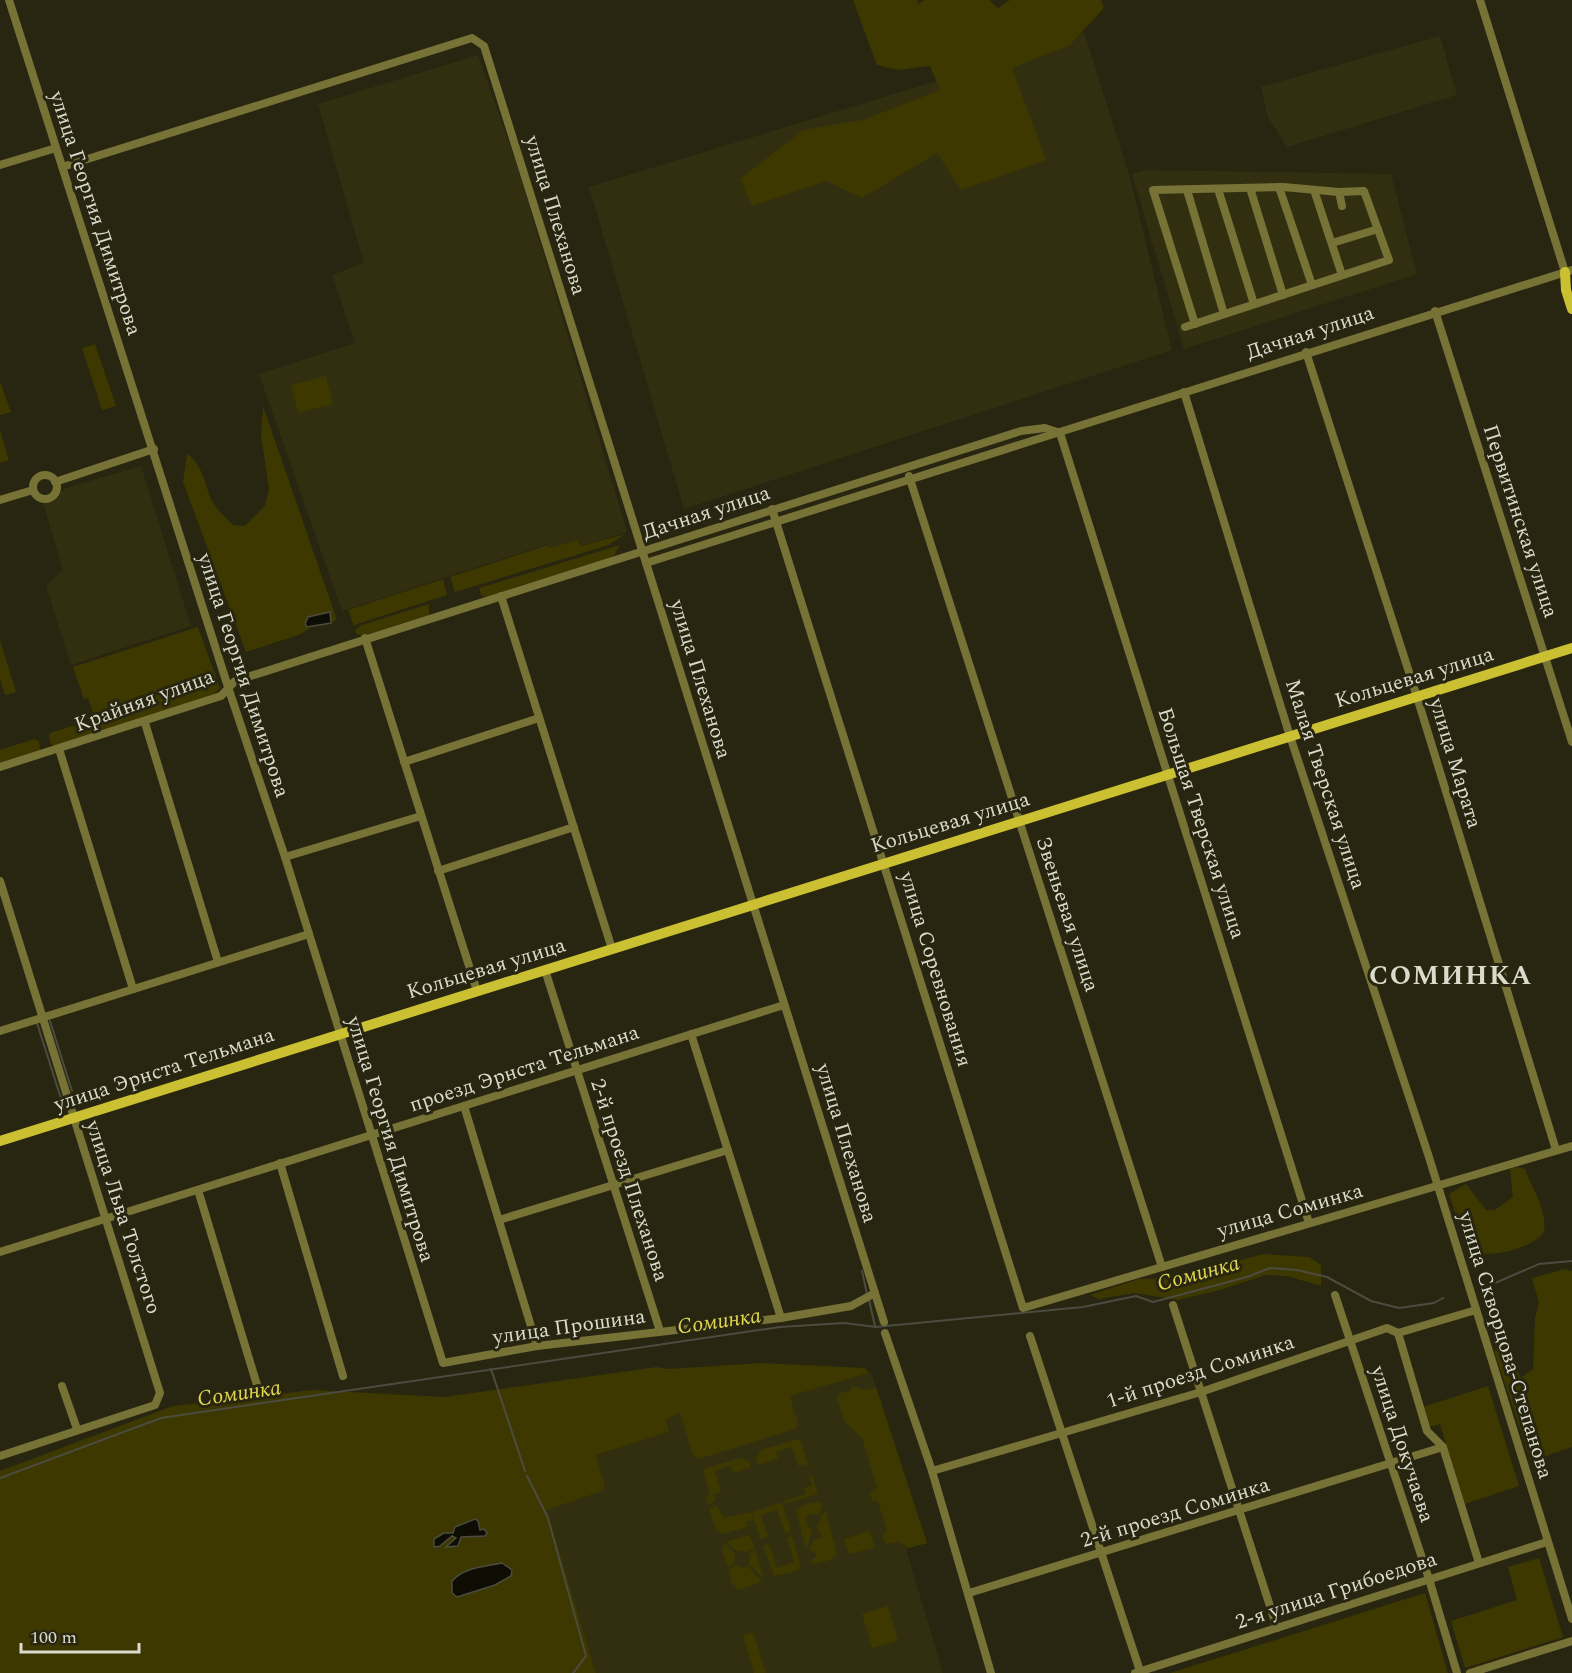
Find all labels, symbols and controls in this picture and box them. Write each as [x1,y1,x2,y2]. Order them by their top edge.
street label: улица Георгия Димитрова [40,86,150,340]
street label: улица Плеханова [515,131,595,300]
street label: Дачная улица [1242,297,1379,369]
street label: Первитинская улица [1474,420,1567,623]
street label: Дачная улица [638,477,775,549]
street label: улица Георгия Димитрова [188,548,298,802]
street label: улица Плеханова [660,595,740,764]
street label: Кольцевая улица [1331,638,1498,717]
street label: Крайняя улица [70,661,219,741]
street label: Малая Тверская улица [1276,675,1374,894]
street label: улица Марата [1420,693,1490,833]
street label: Большая Тверская улица [1148,703,1254,944]
street label: Кольцевая улица [867,783,1034,862]
street label: Звеньевая улица [1027,832,1108,997]
street label: улица Соревнования [890,867,980,1071]
street label: Кольцевая улица [403,929,570,1008]
district label: СОМИНКА [1369,955,1533,997]
street label: улица Георгия Димитрова [337,1011,443,1267]
street label: проезд Эрнста Тельмана [405,1016,644,1121]
street label: улица Эрнста Тельмана [49,1019,279,1121]
street label: улица Плеханова [806,1059,886,1228]
street label: 2-й проезд Плеханова [581,1075,677,1286]
street label: улица Льва Толстого [76,1115,170,1318]
street label: улица Соминка [1213,1175,1367,1247]
street label: улица Скворцова-Степанова [1449,1207,1561,1484]
water label: Соминка [1153,1247,1243,1300]
water label: Соминка [675,1299,763,1344]
street label: улица Прошина [490,1300,648,1354]
street label: 1-й проезд Соминка [1102,1326,1299,1417]
street label: улица Докучаева [1361,1361,1443,1528]
water label: Соминка [195,1371,283,1416]
street label: 2-й проезд Соминка [1077,1469,1274,1557]
street label: 2-я улица Грибоедова [1232,1543,1442,1639]
scale bar [21,1616,140,1654]
text: 100 m [30,1624,77,1651]

